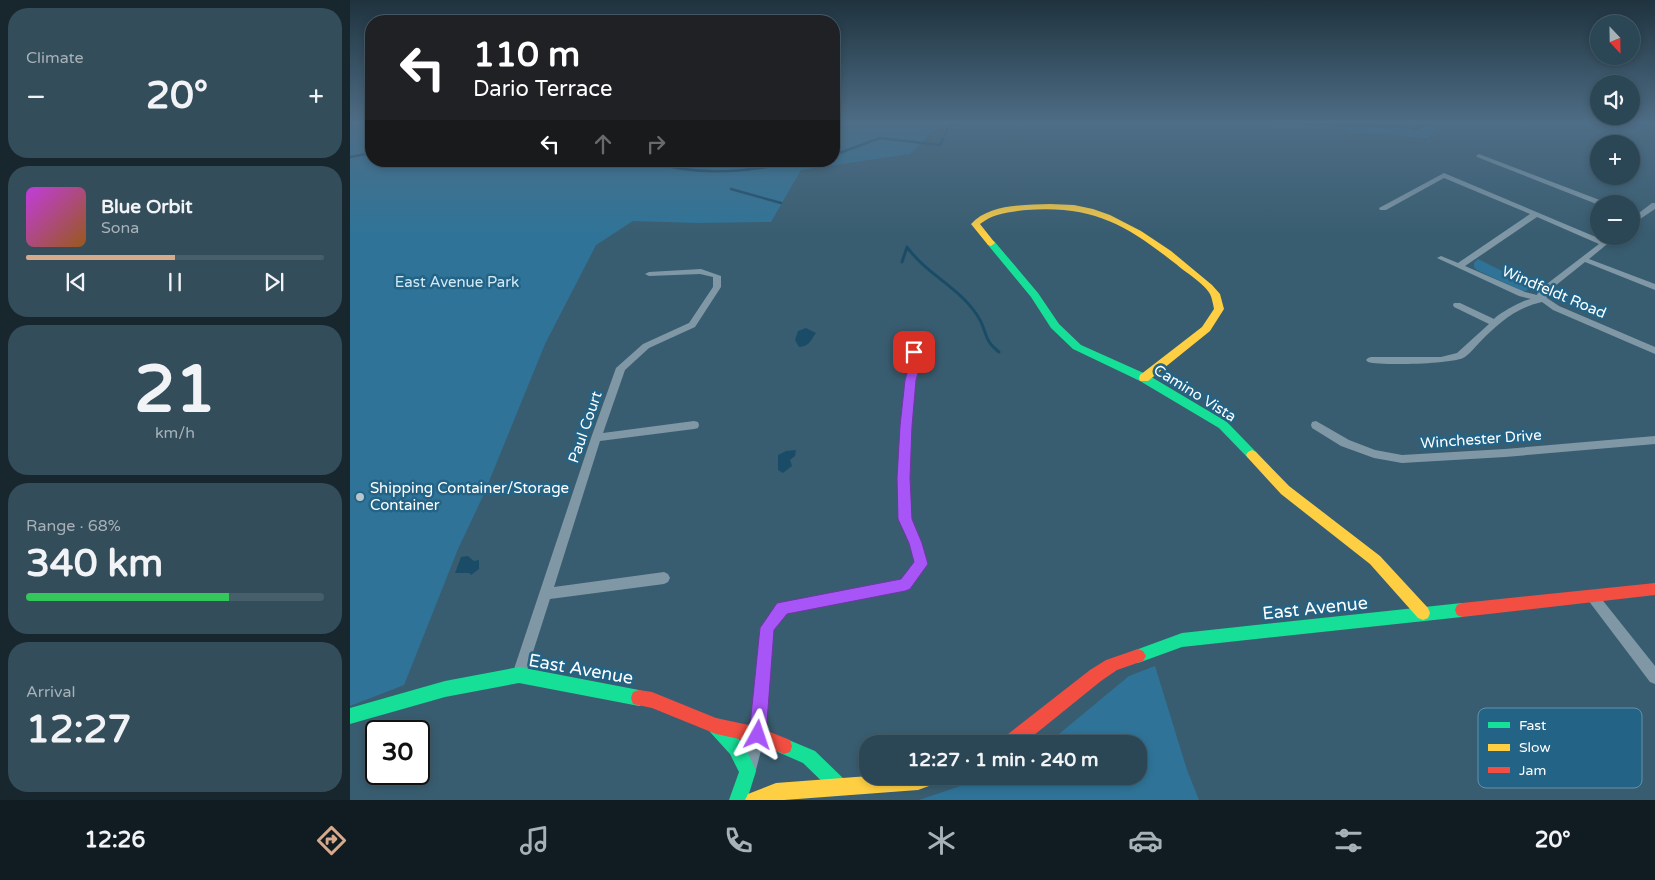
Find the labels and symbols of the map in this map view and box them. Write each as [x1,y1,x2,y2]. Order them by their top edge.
north arrow [1590,15,1640,65]
street label: Windfeldt Road [1499,262,1609,322]
park label: East Avenue Park [395,273,519,291]
pin [893,331,935,373]
street label: Camino Vista [1150,361,1240,425]
street label: Paul Court [564,388,606,465]
street label: Winchester Drive [1420,426,1542,452]
place label: Shipping Container/Storage Container [370,479,569,514]
marker: Shipping Container/Storage Container [354,491,366,503]
street label: East Avenue [1261,592,1369,624]
street label: East Avenue [527,649,635,689]
position arrow [731,708,783,760]
legend [1478,708,1642,788]
text: Fast [1519,717,1547,734]
speed limit sign: 30 [365,720,430,785]
text: Slow [1519,739,1551,756]
text: Jam [1519,762,1546,779]

